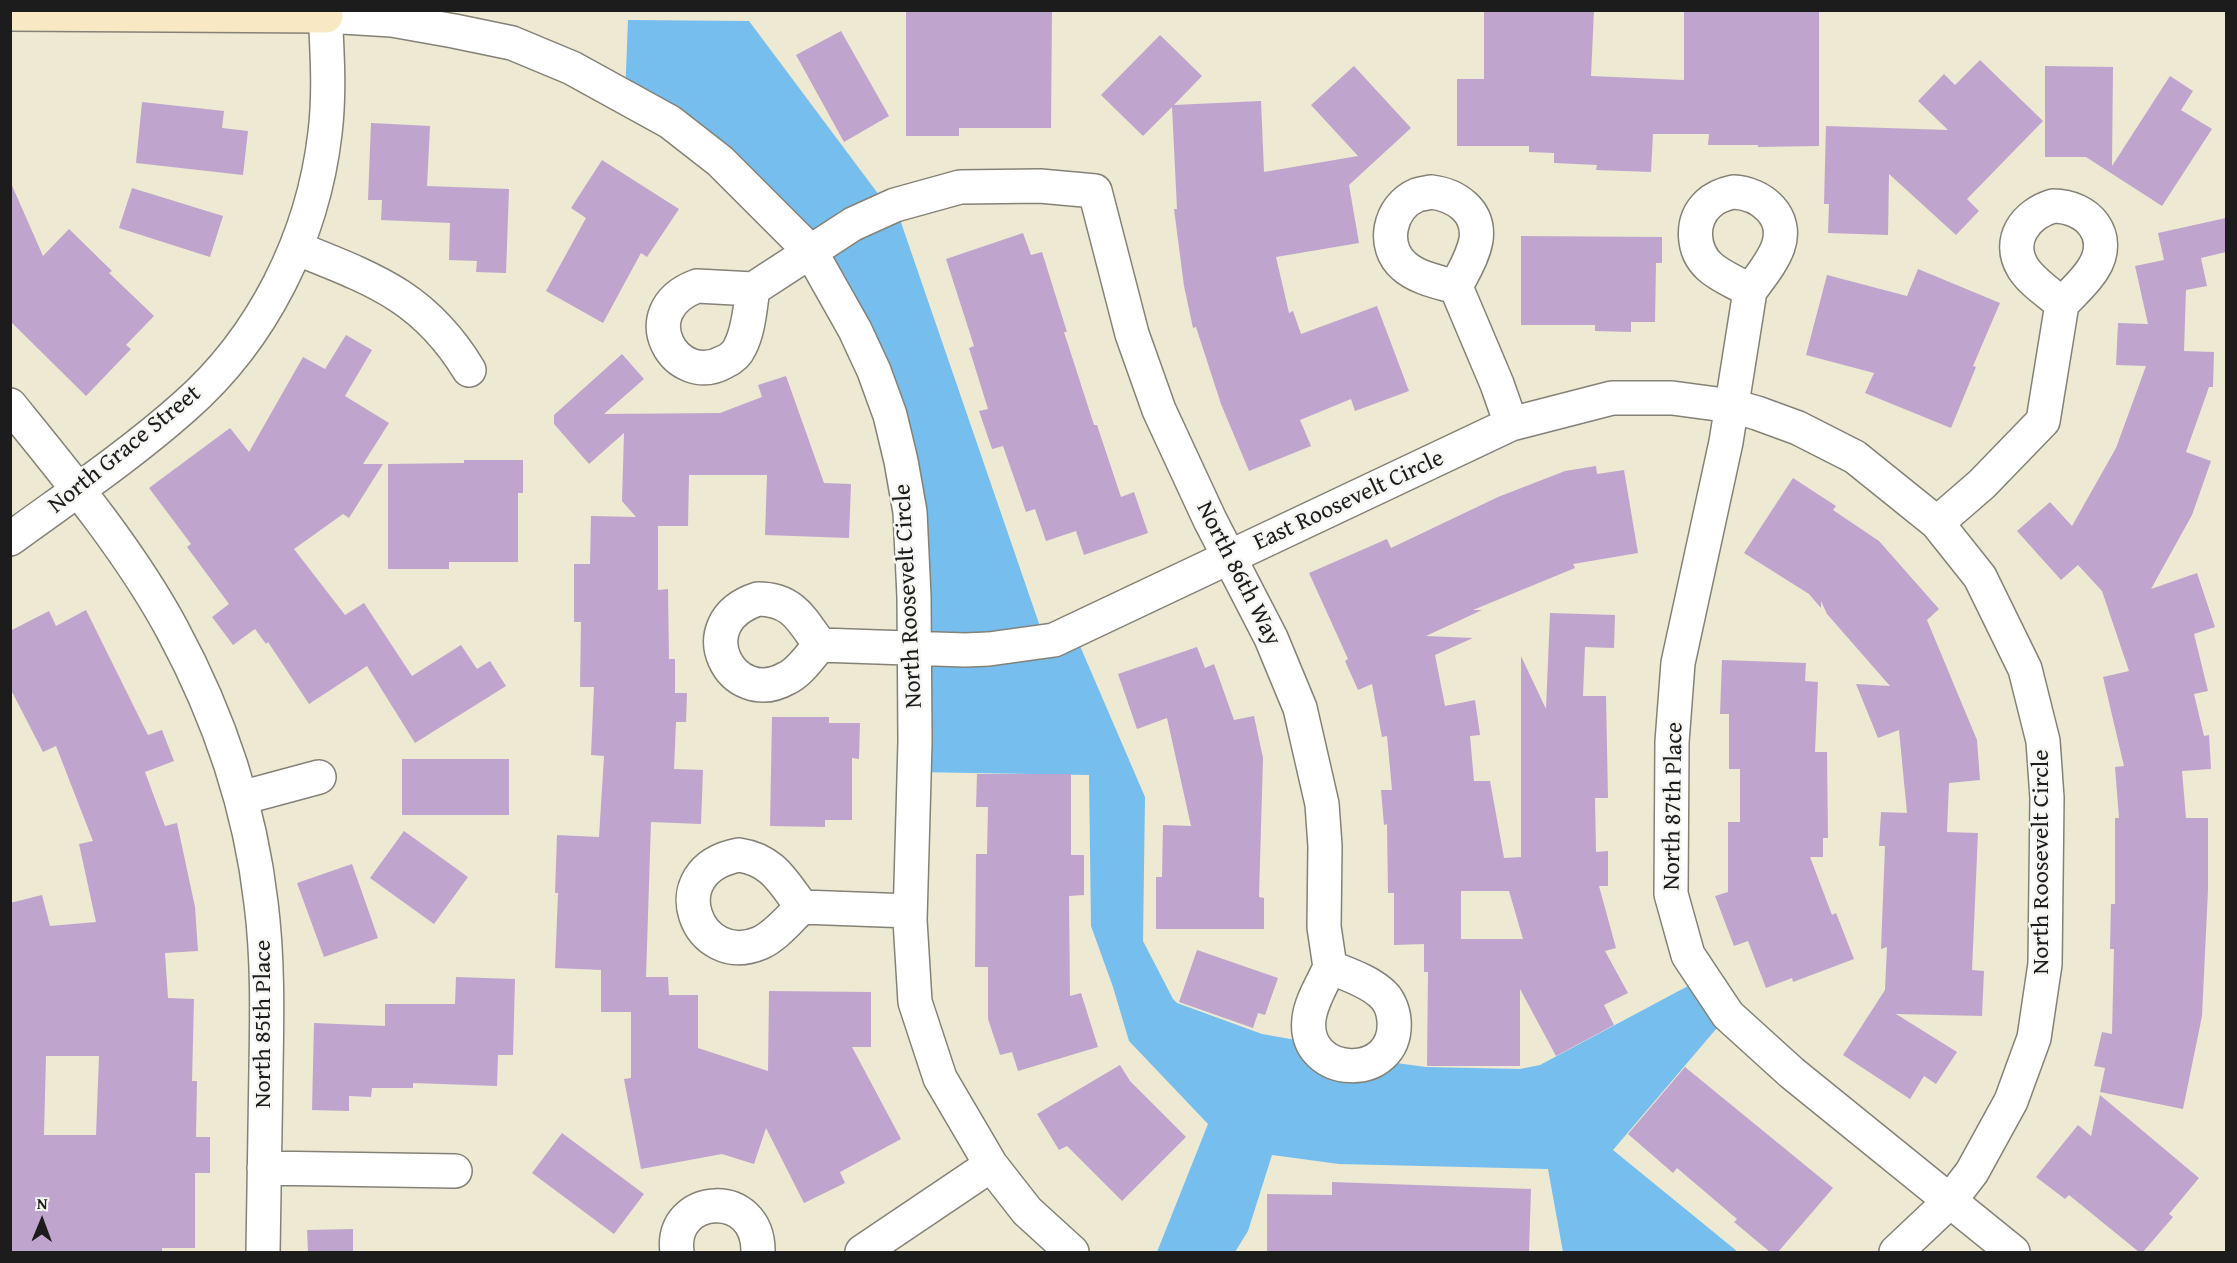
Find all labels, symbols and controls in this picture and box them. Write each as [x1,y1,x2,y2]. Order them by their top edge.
street label: North Grace Street [43,380,207,520]
street label: East Roosevelt Circle [1249,444,1449,558]
street label: North Roosevelt Circle [889,483,929,709]
street label: North 86th Way [1189,497,1287,651]
street label: North 87th Place [1658,722,1690,890]
street label: North Roosevelt Circle [2028,750,2056,974]
street label: North 85th Place [250,940,278,1108]
north arrow [12,1191,72,1251]
text: N [37,1191,48,1215]

